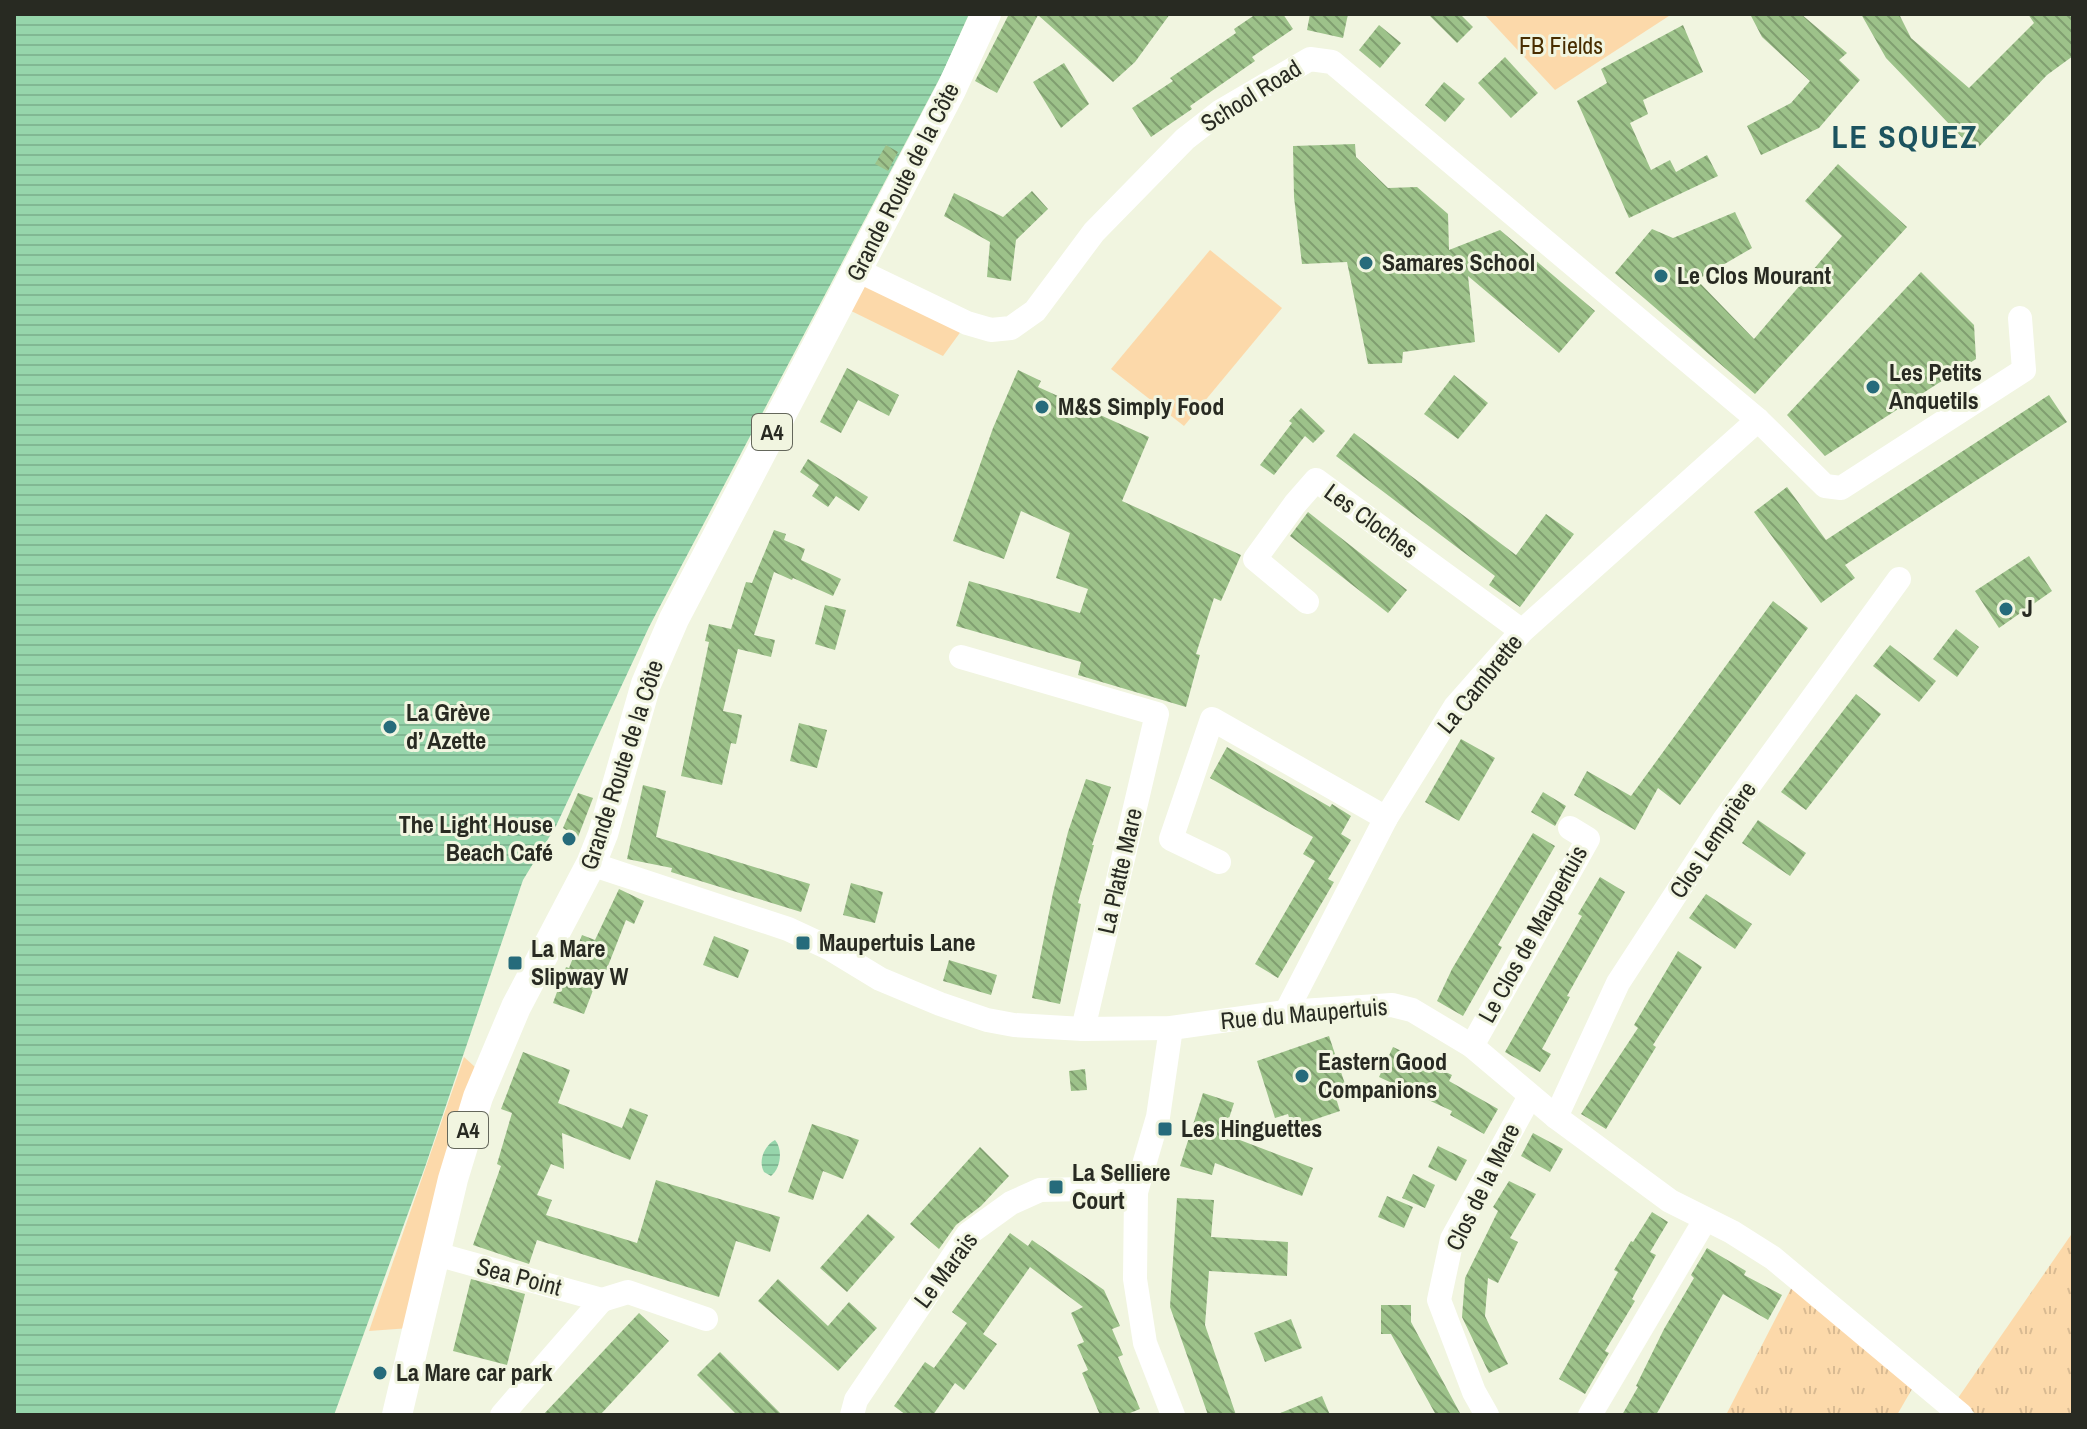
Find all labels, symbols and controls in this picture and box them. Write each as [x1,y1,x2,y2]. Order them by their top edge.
park label: FB Fields [1519,29,1603,61]
street label: School Road [1194,52,1307,139]
street label: Grande Route de la Côte [838,77,966,286]
district label: LE SQUEZ [1831,115,1979,158]
place label: Samares School [1382,246,1535,278]
marker: Samares School [1357,254,1375,272]
place label: Le Clos Mourant [1677,259,1832,291]
marker: Le Clos Mourant [1652,267,1670,285]
place label: Les Petits Anquetils [1889,356,1982,416]
marker: Les Petits Anquetils [1864,378,1882,396]
place label: M&S Simply Food [1058,390,1224,422]
marker: M&S Simply Food [1033,398,1051,416]
road number: A4 [752,414,792,450]
street label: Les Cloches [1318,475,1425,565]
place label: J [2022,592,2033,624]
marker: J [1997,600,2015,618]
street label: La Cambrette [1429,627,1529,740]
street label: Grande Route de la Côte [572,656,670,874]
place label: La Grève d’ Azette [406,696,490,756]
marker: La Grève d’ Azette [381,718,399,736]
street label: Clos Lemprière [1661,775,1763,904]
street label: La Platte Mare [1089,805,1149,937]
place label: The Light House Beach Café [399,808,553,868]
marker: The Light House Beach Café [560,830,578,848]
street label: Le Clos de Maupertuis [1470,839,1594,1028]
place label: Maupertuis Lane [819,926,975,958]
place label: La Mare Slipway W [531,932,629,992]
marker: Maupertuis Lane [794,934,812,952]
marker: La Mare Slipway W [506,954,524,972]
street label: Rue du Maupertuis [1219,990,1389,1036]
place label: Eastern Good Companions [1318,1045,1447,1105]
marker: Eastern Good Companions [1293,1067,1311,1085]
road number: A4 [448,1112,488,1148]
place label: Les Hinguettes [1181,1112,1322,1144]
street label: Clos de la Mare [1438,1118,1527,1256]
marker: Les Hinguettes [1156,1120,1174,1138]
place label: La Selliere Court [1072,1156,1171,1216]
marker: La Selliere Court [1047,1178,1065,1196]
street label: Le Marais [906,1225,984,1314]
street label: Sea Point [473,1249,566,1303]
place label: La Mare car park [396,1356,552,1388]
marker: La Mare car park [371,1364,389,1382]

